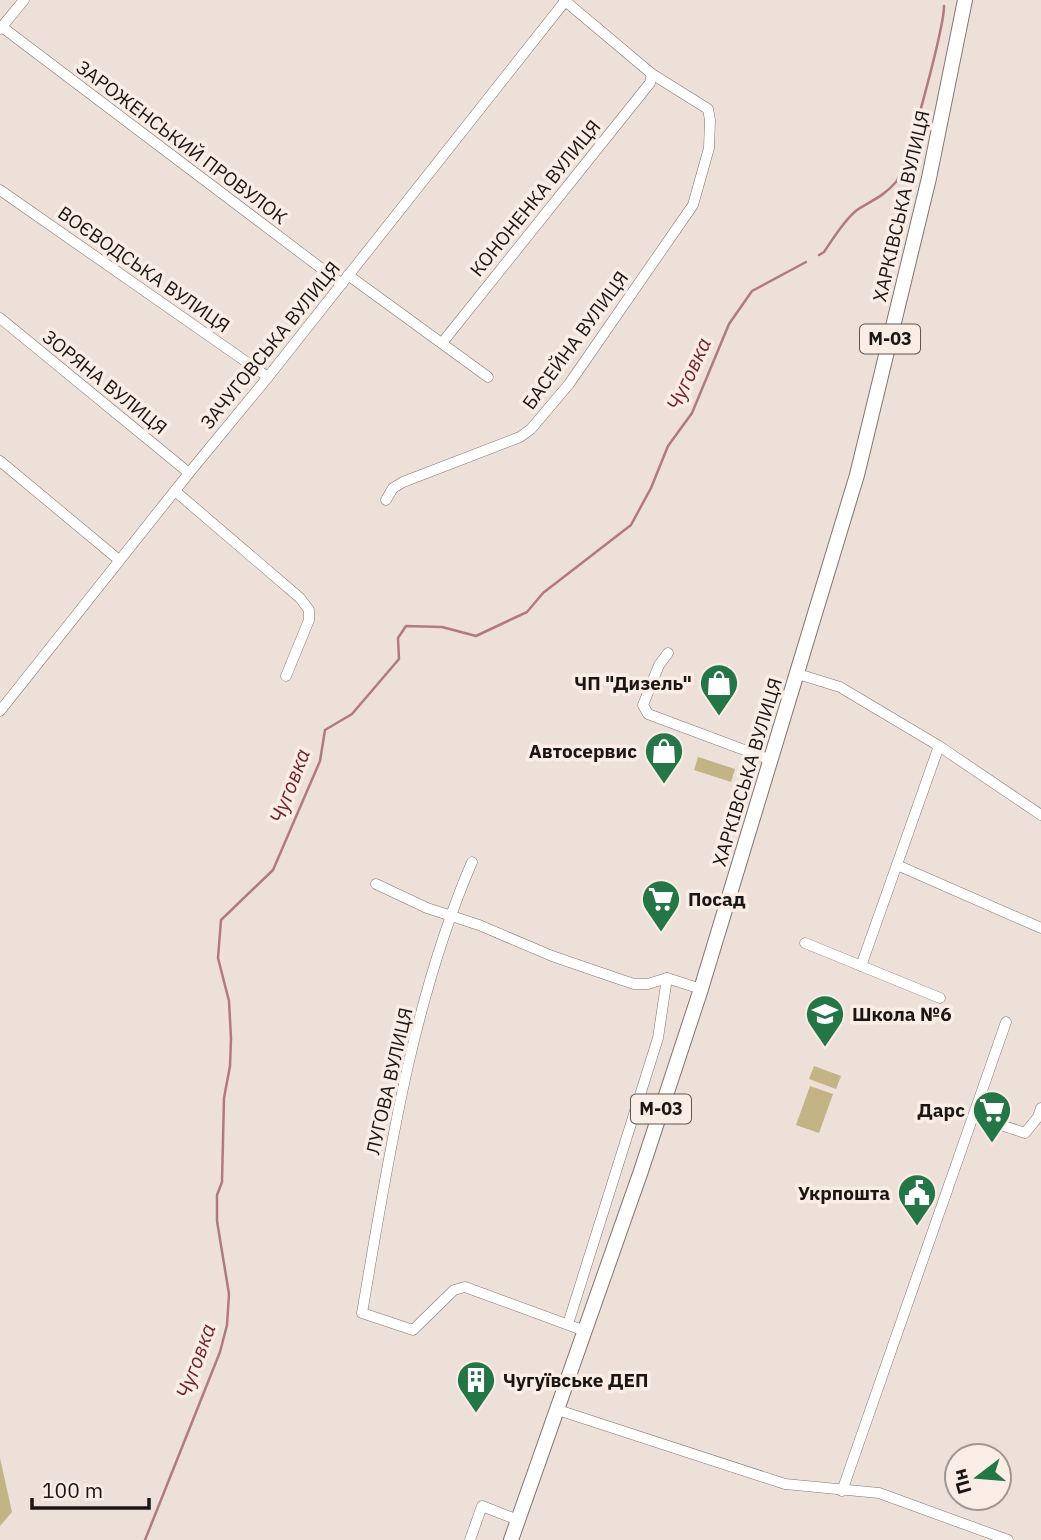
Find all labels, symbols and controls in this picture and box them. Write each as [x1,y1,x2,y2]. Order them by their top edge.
street label: ЗАРОЖЕНСЬКИЙ ПРОВУЛОК [72,55,292,229]
street label: ХАРКІВСЬКА ВУЛИЦЯ [867,108,935,304]
street label: КОНОНЕНКА ВУЛИЦЯ [464,115,606,281]
street label: ВОЄВОДСЬКА ВУЛИЦЯ [53,200,235,338]
street label: ЗАЧУГОВСЬКА ВУЛИЦЯ [195,256,345,434]
street label: БАСЕЙНА ВУЛИЦЯ [517,266,633,414]
street label: ЗОРЯНА ВУЛИЦЯ [38,324,172,440]
road number: М-03 [860,324,920,354]
water label: Чуговка [659,333,717,415]
shop icon: ЧП "Дизель" [698,662,740,717]
place label: ЧП "Дизель" [574,671,692,695]
street label: ХАРКІВСЬКА ВУЛИЦЯ [707,675,787,869]
shop icon: Автосервис [643,730,685,785]
place label: Автосервис [529,739,637,763]
water label: Чуговка [262,744,316,827]
supermarket icon: Посад [640,878,682,933]
place label: Посад [688,887,746,911]
school or university icon: Школа №6 [804,993,846,1048]
place label: Школа №6 [852,1002,952,1026]
street label: ЛУГОВА ВУЛИЦЯ [360,1005,418,1157]
supermarket icon: Дарс [971,1089,1013,1144]
road number: М-03 [631,1094,691,1124]
place label: Дарс [917,1098,965,1122]
public building icon: Укрпошта [896,1172,938,1227]
place label: Укрпошта [798,1181,890,1205]
water label: Чуговка [169,1319,221,1402]
building icon: Чугуївське ДЕП [455,1359,497,1414]
place label: Чугуївське ДЕП [503,1368,648,1392]
north arrow [943,1442,1013,1512]
scale bar [32,1466,149,1510]
text: Пн [947,1466,977,1497]
text: 100 m [42,1476,103,1504]

